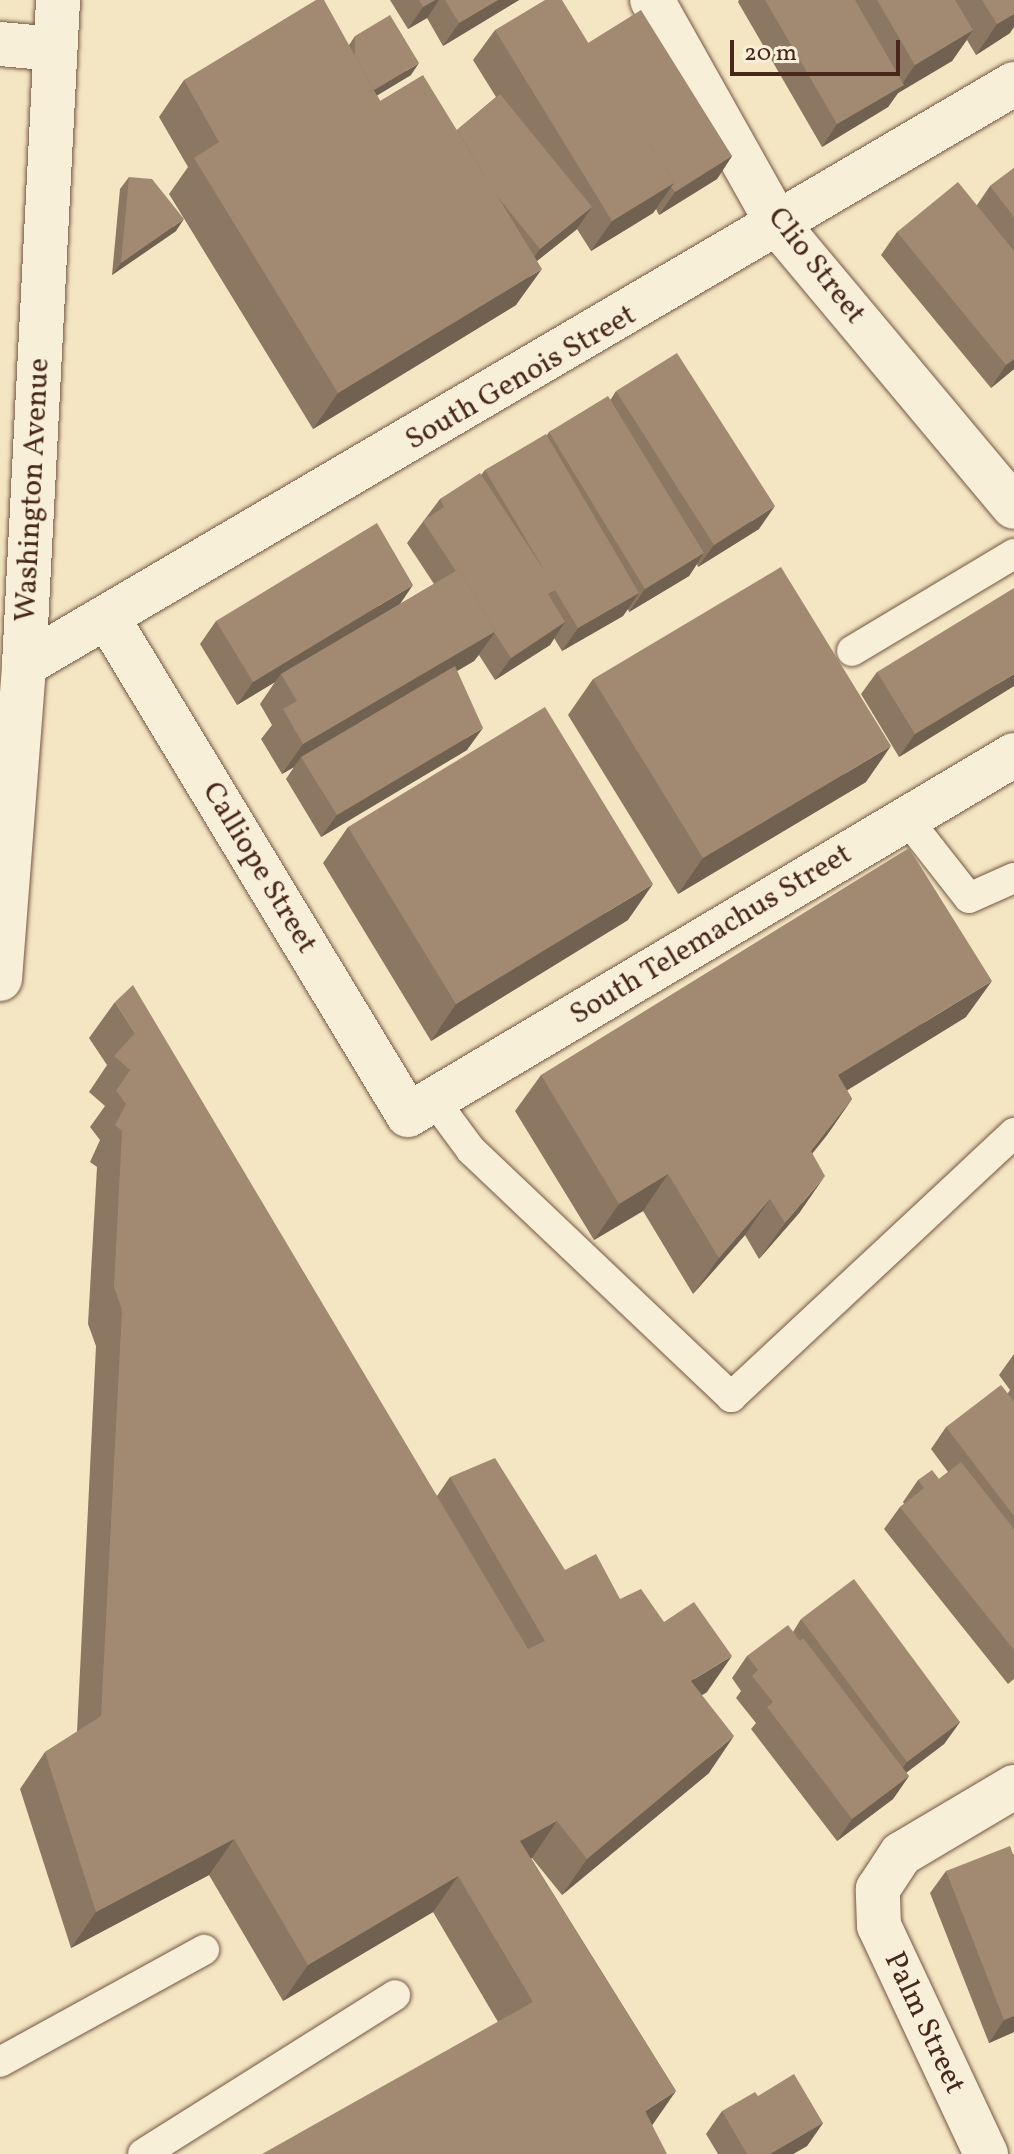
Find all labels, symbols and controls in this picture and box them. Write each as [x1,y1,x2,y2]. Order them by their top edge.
scale bar [734,24,904,74]
text: 20 m [744,37,797,71]
street label: Clio Street [759,200,873,332]
street label: South Genois Street [399,297,643,459]
street label: Washington Avenue [8,357,58,623]
street label: Calliope Street [194,776,324,960]
street label: South Telemachus Street [563,836,859,1034]
street label: Palm Street [875,1946,973,2100]

